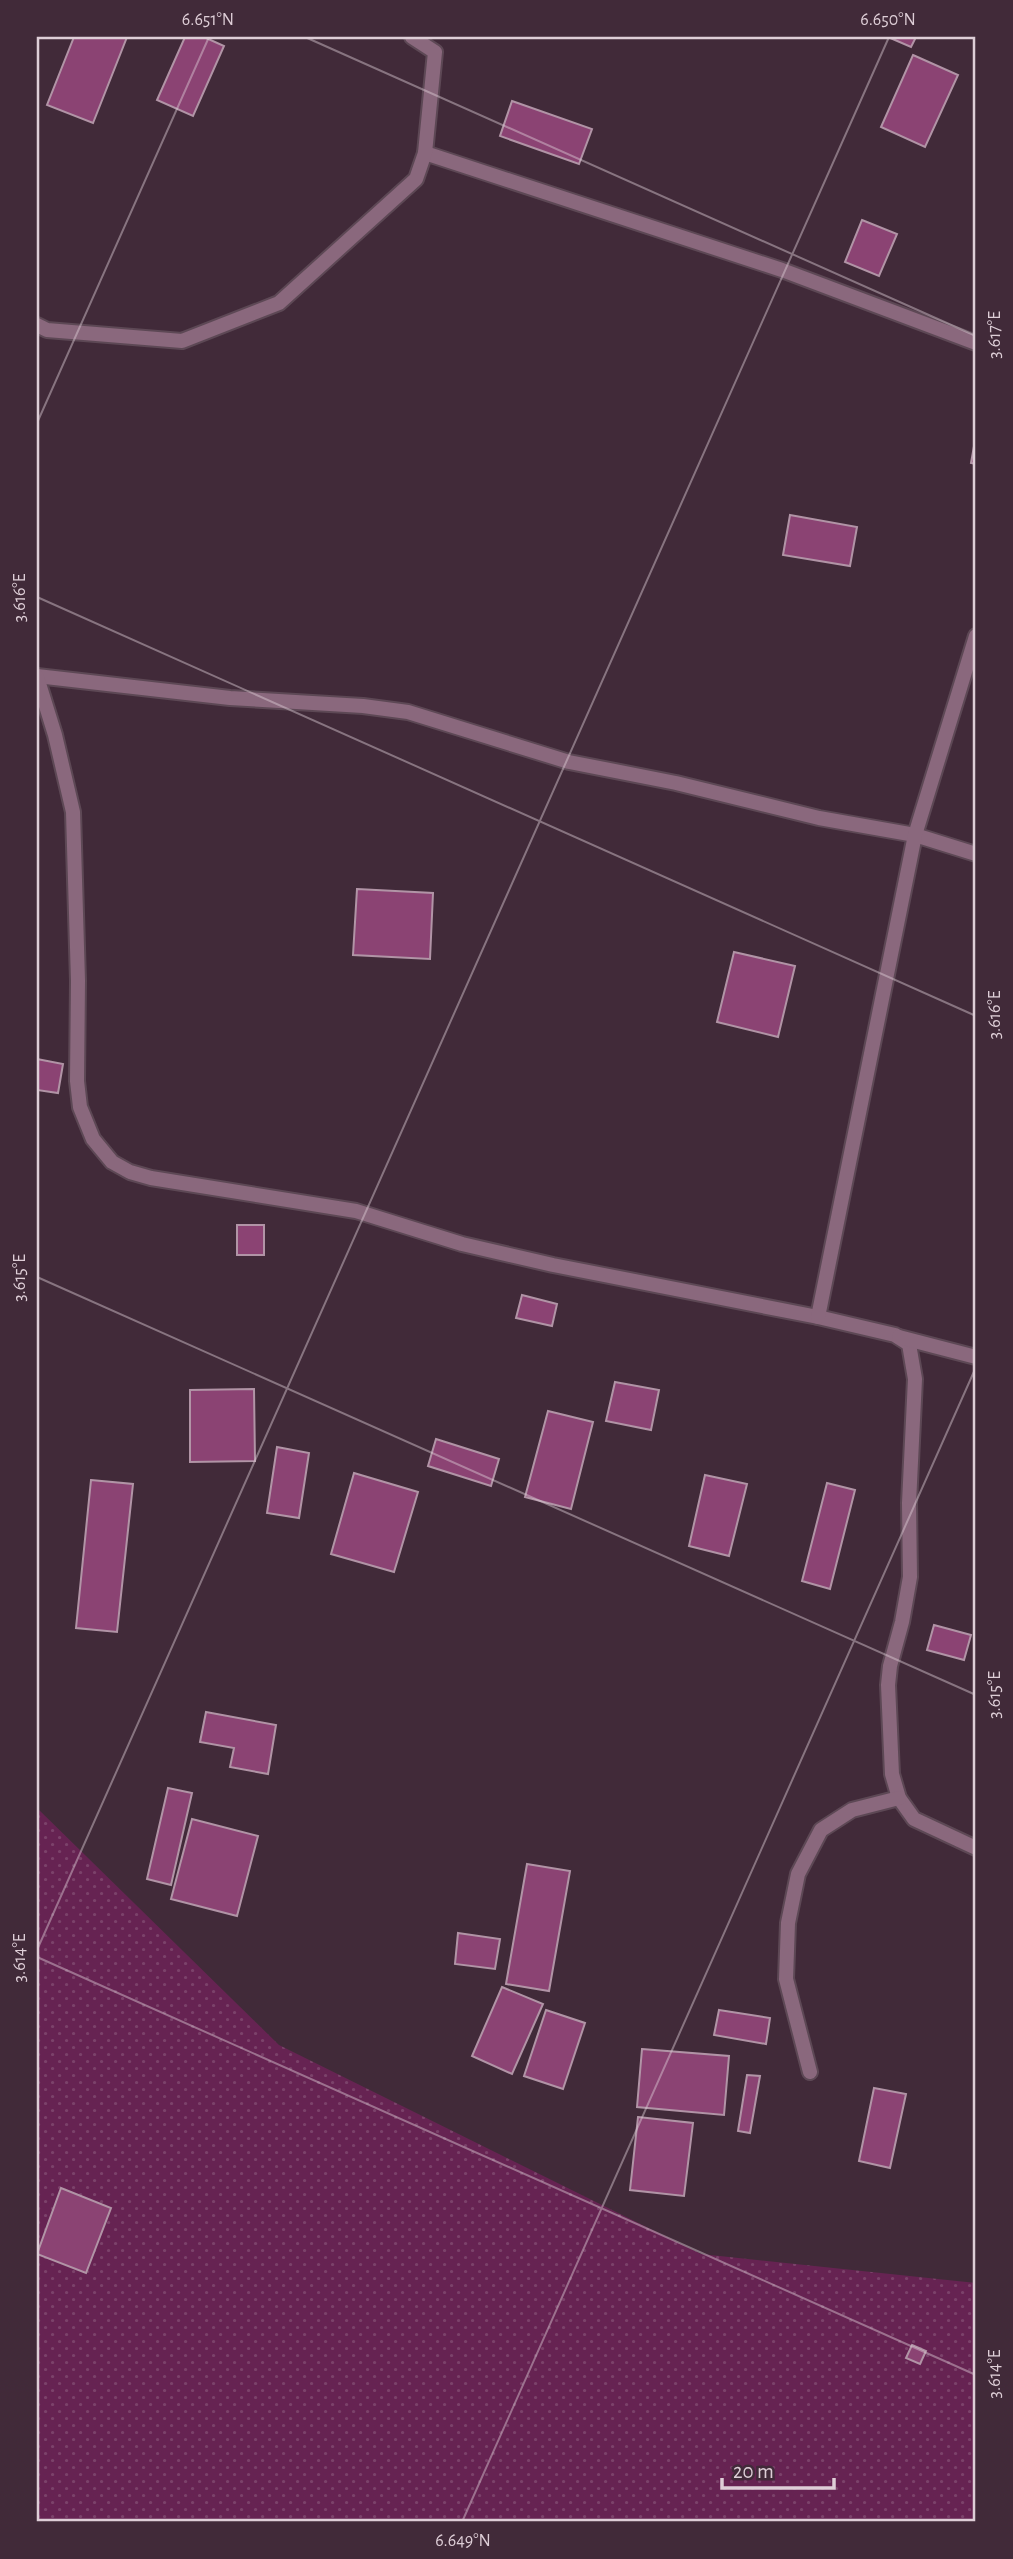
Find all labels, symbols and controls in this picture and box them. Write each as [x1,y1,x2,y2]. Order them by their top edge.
text: 6.651°N [182,11,234,29]
text: 6.650°N [860,11,916,29]
text: 3.617°E [986,311,1004,359]
text: 3.616°E [11,573,29,622]
text: 3.616°E [986,990,1004,1039]
text: 3.615°E [11,1254,29,1302]
text: 3.615°E [986,1671,1004,1719]
text: 3.614°E [11,1933,29,1982]
text: 3.614°E [986,2349,1004,2398]
scale bar [722,2447,834,2491]
text: 20 m [733,2461,774,2482]
text: 6.649°N [435,2532,491,2550]

